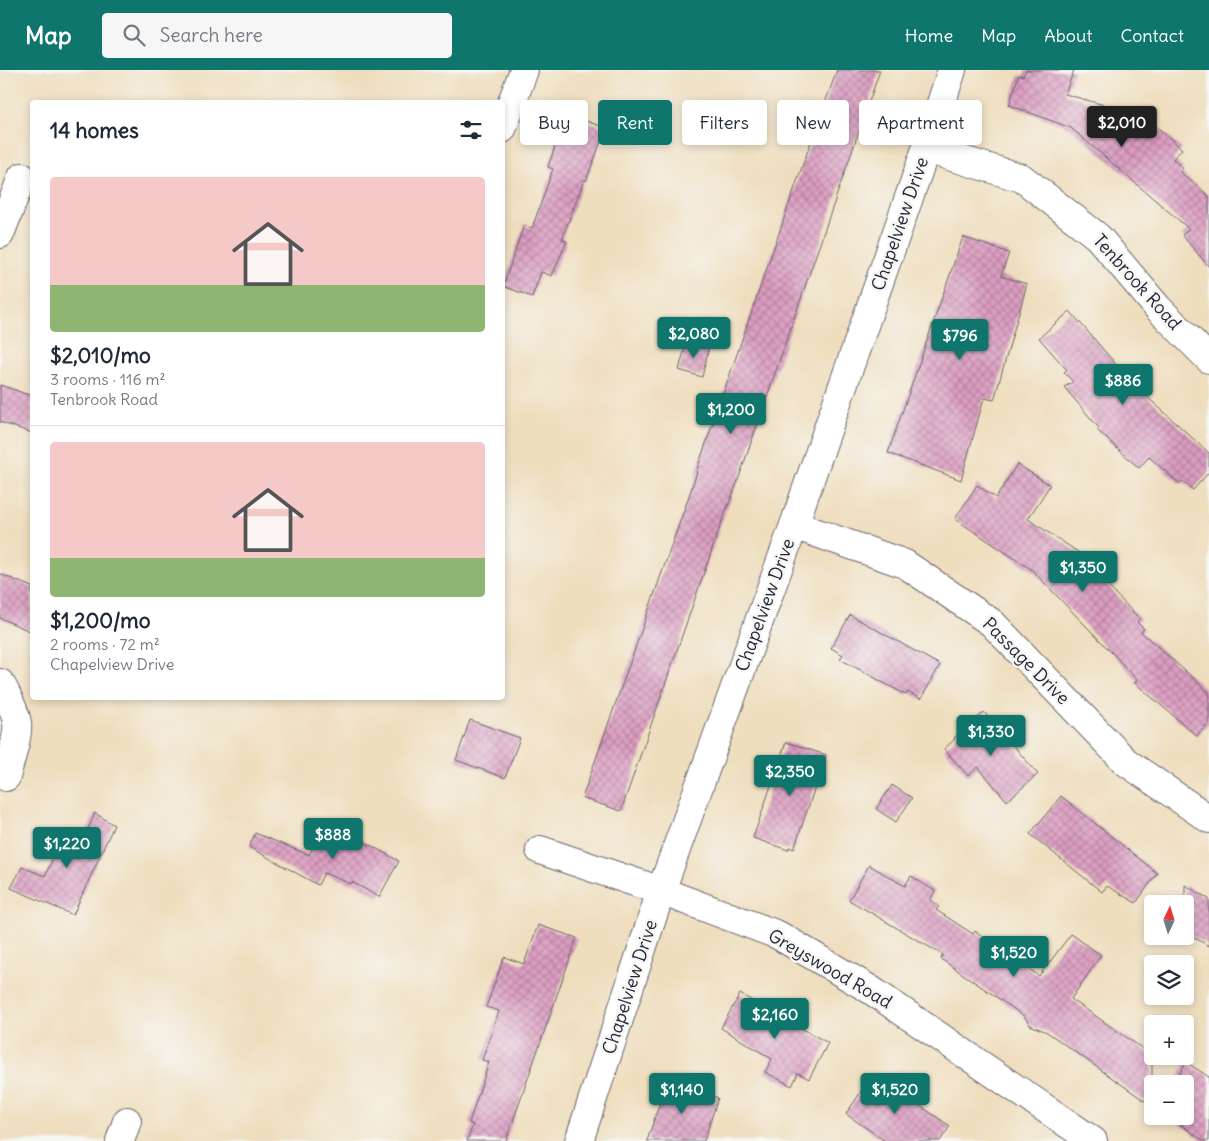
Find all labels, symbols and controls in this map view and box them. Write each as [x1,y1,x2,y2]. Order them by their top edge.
search box [102,13,452,58]
text: Map [25,20,72,50]
icon: search [120,21,148,49]
text: Search here [160,23,263,47]
text: Home [905,24,953,47]
text: Map [981,24,1016,47]
text: About [1044,24,1092,47]
text: Contact [1120,24,1184,47]
chip: Buy [520,100,588,145]
chip: Rent [598,100,672,145]
chip: Filters [682,100,767,145]
chip: New [777,100,849,145]
chip: Apartment [859,100,982,145]
pin: $2,010 [1081,106,1163,148]
text: $2,010 [1098,112,1146,132]
icon: filters [457,116,485,144]
text: 14 homes [50,117,139,144]
street label: Chapelview Drive [866,154,933,294]
icon: home [223,209,313,299]
street label: Tenbrook Road [1088,229,1187,335]
pin: $2,080 [653,316,735,359]
pin: $796 [930,318,990,361]
text: $2,080 [668,323,720,343]
text: $796 [942,325,978,345]
text: $2,010/mo [50,342,151,369]
pin: $886 [1093,364,1153,406]
text: 3 rooms · 116 m² [50,369,166,389]
text: $886 [1105,370,1141,390]
text: Tenbrook Road [50,389,158,409]
pin: $1,200 [690,392,772,435]
text: $1,200 [707,399,755,419]
icon: home [223,475,313,565]
street label: Chapelview Drive [730,535,799,675]
pin: $1,350 [1042,550,1124,593]
text: $1,350 [1059,557,1107,577]
text: $1,200/mo [50,607,151,634]
street label: Passage Drive [978,612,1075,709]
text: 2 rooms · 72 m² [50,634,160,654]
text: Chapelview Drive [50,654,174,674]
pin: $1,330 [950,714,1032,757]
text: $1,330 [967,721,1015,741]
pin: $2,350 [749,754,831,797]
text: $2,350 [765,761,815,781]
pin: $888 [303,818,363,860]
text: $888 [315,824,351,844]
pin: $1,220 [26,826,108,869]
text: $1,220 [44,833,90,853]
north arrow [1144,895,1194,945]
map controls [1144,895,1194,1125]
street label: Chapelview Drive [597,917,662,1057]
street label: Greyswood Road [764,924,897,1014]
pin: $1,520 [973,936,1055,978]
text: $1,520 [991,942,1037,962]
button: layers [1144,955,1194,1005]
pin: $2,160 [734,998,816,1040]
text: $2,160 [752,1004,798,1024]
button: + [1144,1015,1194,1065]
pin: $1,140 [641,1072,723,1115]
pin: $1,520 [854,1072,936,1115]
button: − [1144,1075,1194,1125]
text: $1,140 [660,1079,704,1099]
text: $1,520 [872,1079,918,1099]

